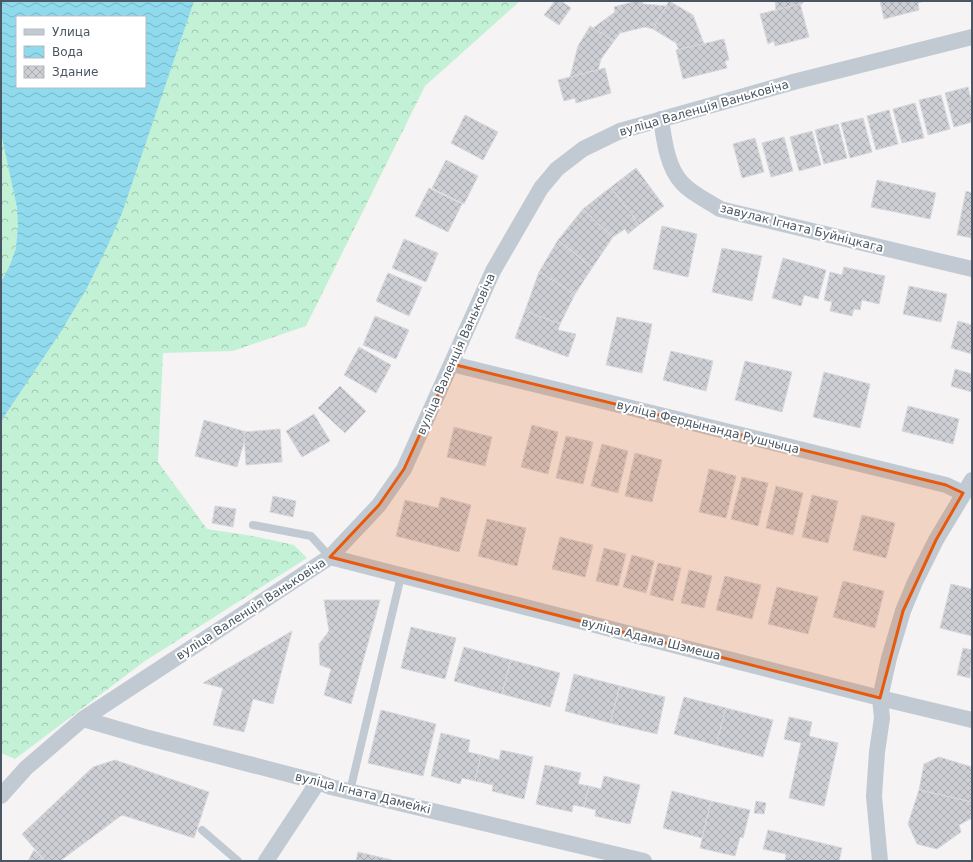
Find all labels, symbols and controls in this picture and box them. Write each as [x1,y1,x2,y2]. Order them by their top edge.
legend [16,16,146,88]
text: Улица [52,25,90,39]
text: Вода [52,45,83,59]
text: Здание [52,65,98,79]
street label: вуліца Валенція Ваньковіча [618,77,790,139]
street label: завулак Ігната Буйніцкага [719,201,885,255]
street label: вуліца Валенція Ваньковіча [414,271,498,437]
street label: вуліца Фердынанда Рушчыца [615,398,801,456]
street label: вуліца Валенція Ваньковіча [174,555,328,663]
street label: вуліца Адама Шэмеша [580,615,722,663]
street label: вуліца Ігната Дамейкі [294,769,432,817]

